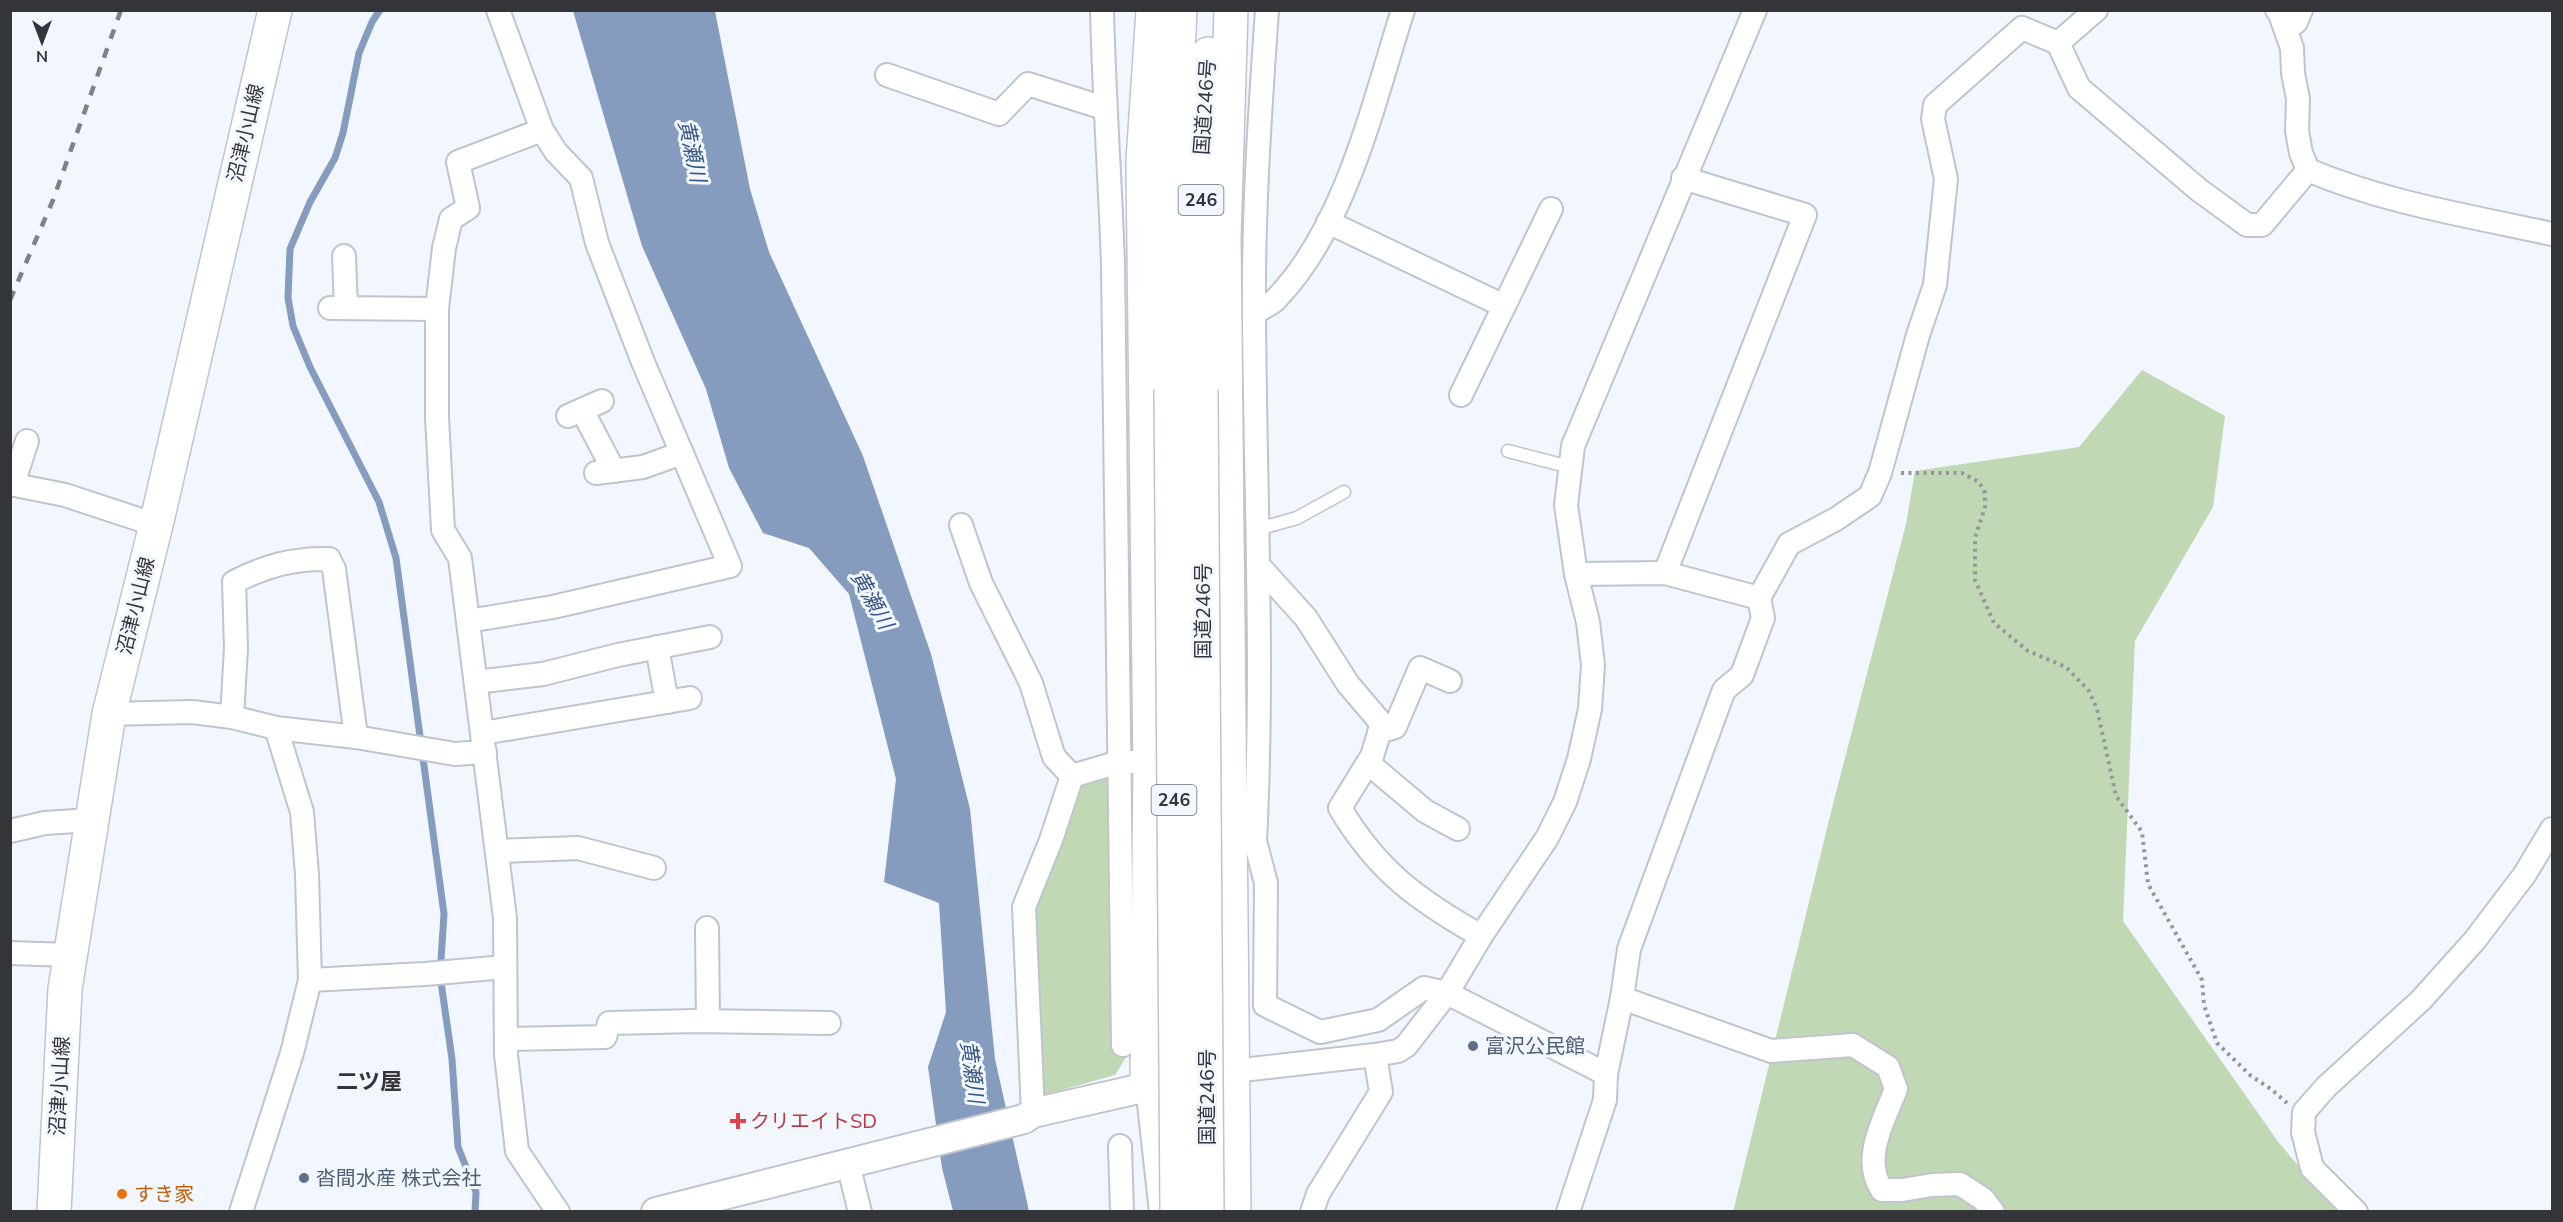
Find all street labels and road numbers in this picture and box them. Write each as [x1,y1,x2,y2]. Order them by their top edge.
street label: 国道246号 [1188,58,1222,156]
street label: 沼津小山線 [222,81,270,185]
road number: 246 [1178,185,1224,215]
street label: 沼津小山線 [111,554,161,658]
street label: 国道246号 [1190,563,1217,659]
road number: 246 [1152,785,1196,815]
street label: 沼津小山線 [44,1035,76,1137]
street label: 国道246号 [1194,1049,1221,1145]

